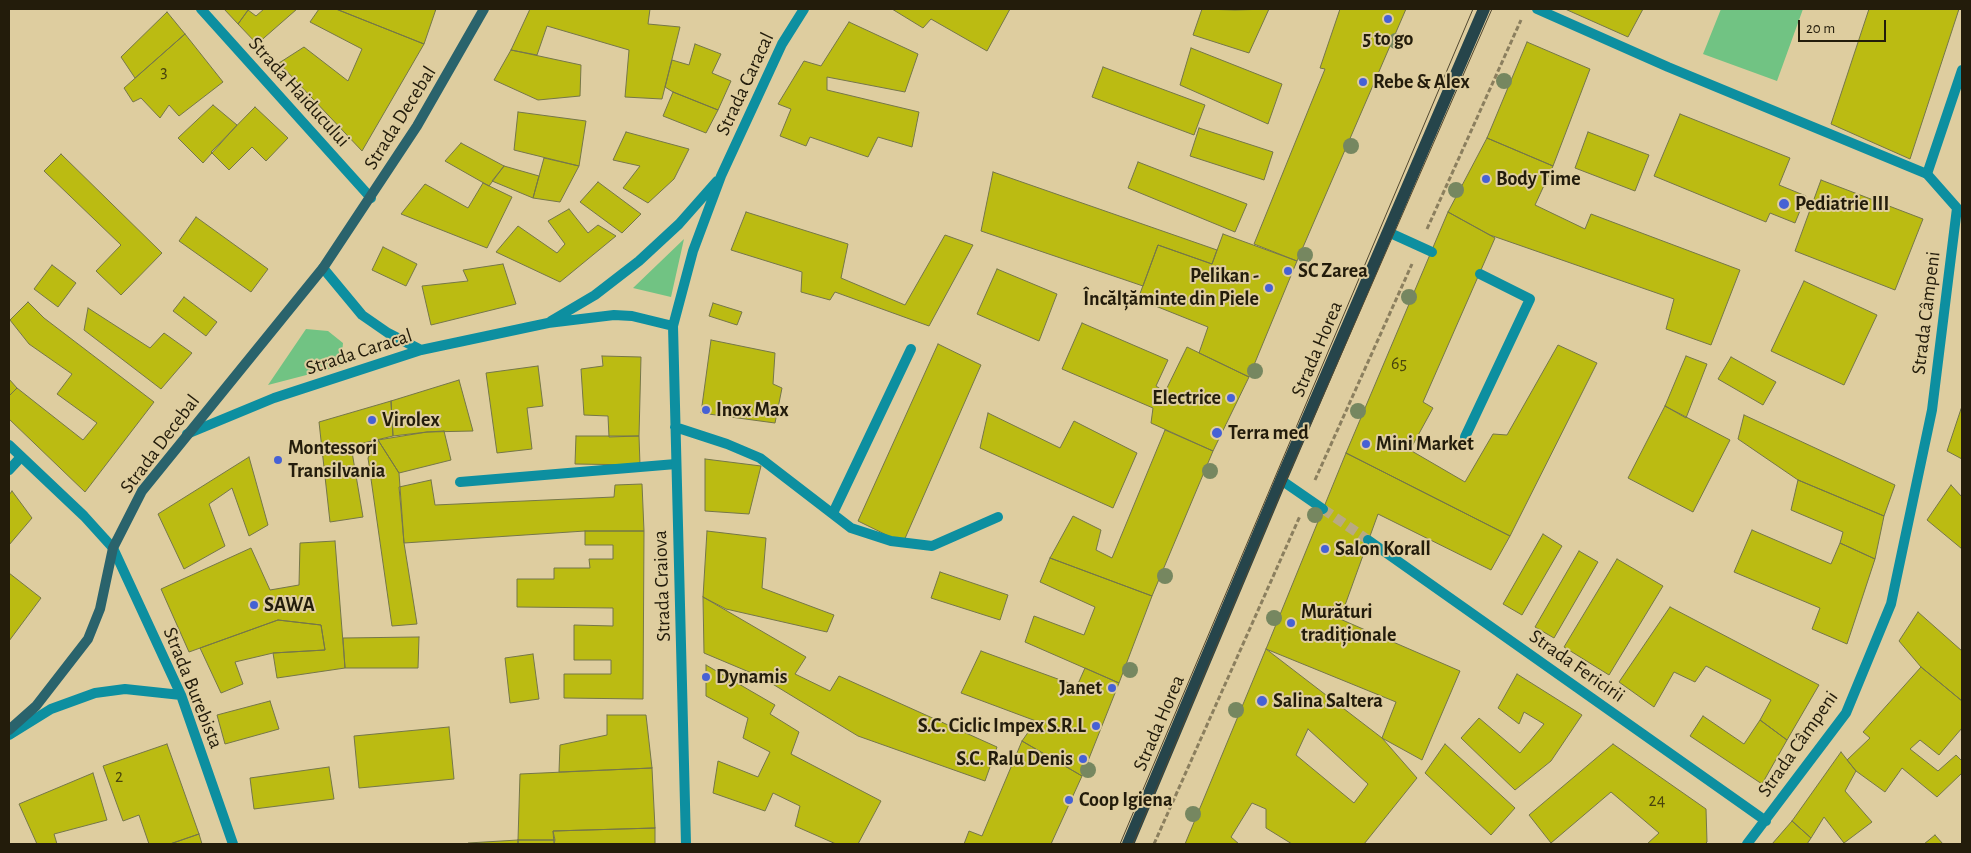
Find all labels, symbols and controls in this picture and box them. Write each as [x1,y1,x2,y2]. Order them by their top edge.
scale bar [1801,10,1888,42]
marker: 5 to go [1382,13,1394,25]
text: 20 m [1806,21,1835,36]
place label: 5 to go [1363,27,1413,51]
street label: Strada Caracal [711,29,779,139]
street label: Strada Haiducului [243,32,355,152]
house number: 3 [160,61,168,83]
street label: Strada Decebal [359,62,441,174]
place label: Rebe & Alex [1373,70,1470,94]
marker: Rebe & Alex [1357,76,1369,88]
place label: Body Time [1496,167,1581,191]
marker: Body Time [1480,173,1492,185]
place label: Pediatrie III [1795,192,1889,216]
marker: Pediatrie III [1777,197,1791,211]
street label: Strada Câmpeni [1907,250,1945,376]
place label: SC Zarea [1298,259,1368,283]
place label: Pelikan - Încălțăminte din Piele [1083,264,1259,311]
marker: SC Zarea [1282,265,1294,277]
marker: Pelikan - Încălțăminte din Piele [1263,282,1275,294]
street label: Strada Horea [1286,297,1348,401]
street label: Strada Caracal [303,323,415,381]
house number: 65 [1391,353,1407,375]
place label: Electrice [1152,386,1221,410]
street label: Strada Decebal [115,390,205,498]
marker: Electrice [1225,392,1237,404]
place label: Inox Max [716,398,789,422]
marker: Inox Max [700,404,712,416]
place label: Virolex [382,408,440,432]
marker: Virolex [366,414,378,426]
place label: Terra med [1228,421,1309,445]
marker: Terra med [1210,426,1224,440]
place label: Mini Market [1376,432,1474,456]
place label: Montessori Transilvania [288,436,385,483]
marker: Mini Market [1360,438,1372,450]
marker: Montessori Transilvania [272,454,284,466]
street label: Strada Craiova [648,530,676,642]
place label: Salon Korall [1335,537,1431,561]
marker: Salon Korall [1319,543,1331,555]
place label: SAWA [264,593,315,617]
marker: SAWA [248,599,260,611]
place label: Murături tradiționale [1301,600,1397,647]
marker: Murături tradiționale [1285,617,1297,629]
street label: Strada Burebista [158,624,228,752]
street label: Strada Fericirii [1525,624,1629,708]
place label: Dynamis [716,665,787,689]
marker: Dynamis [700,671,712,683]
street label: Strada Horea [1128,671,1190,775]
place label: Janet [1059,676,1102,700]
marker: Janet [1106,682,1118,694]
street label: Strada Câmpeni [1753,686,1843,802]
place label: Salina Saltera [1273,689,1383,713]
marker: Salina Saltera [1255,694,1269,708]
place label: S.C. Ciclic Impex S.R.L [918,714,1086,738]
marker: S.C. Ciclic Impex S.R.L [1090,720,1102,732]
place label: S.C. Ralu Denis [956,747,1073,771]
marker: S.C. Ralu Denis [1077,753,1089,765]
house number: 2 [115,766,123,788]
place label: Coop Igiena [1079,788,1172,812]
house number: 24 [1649,790,1665,812]
marker: Coop Igiena [1063,794,1075,806]

